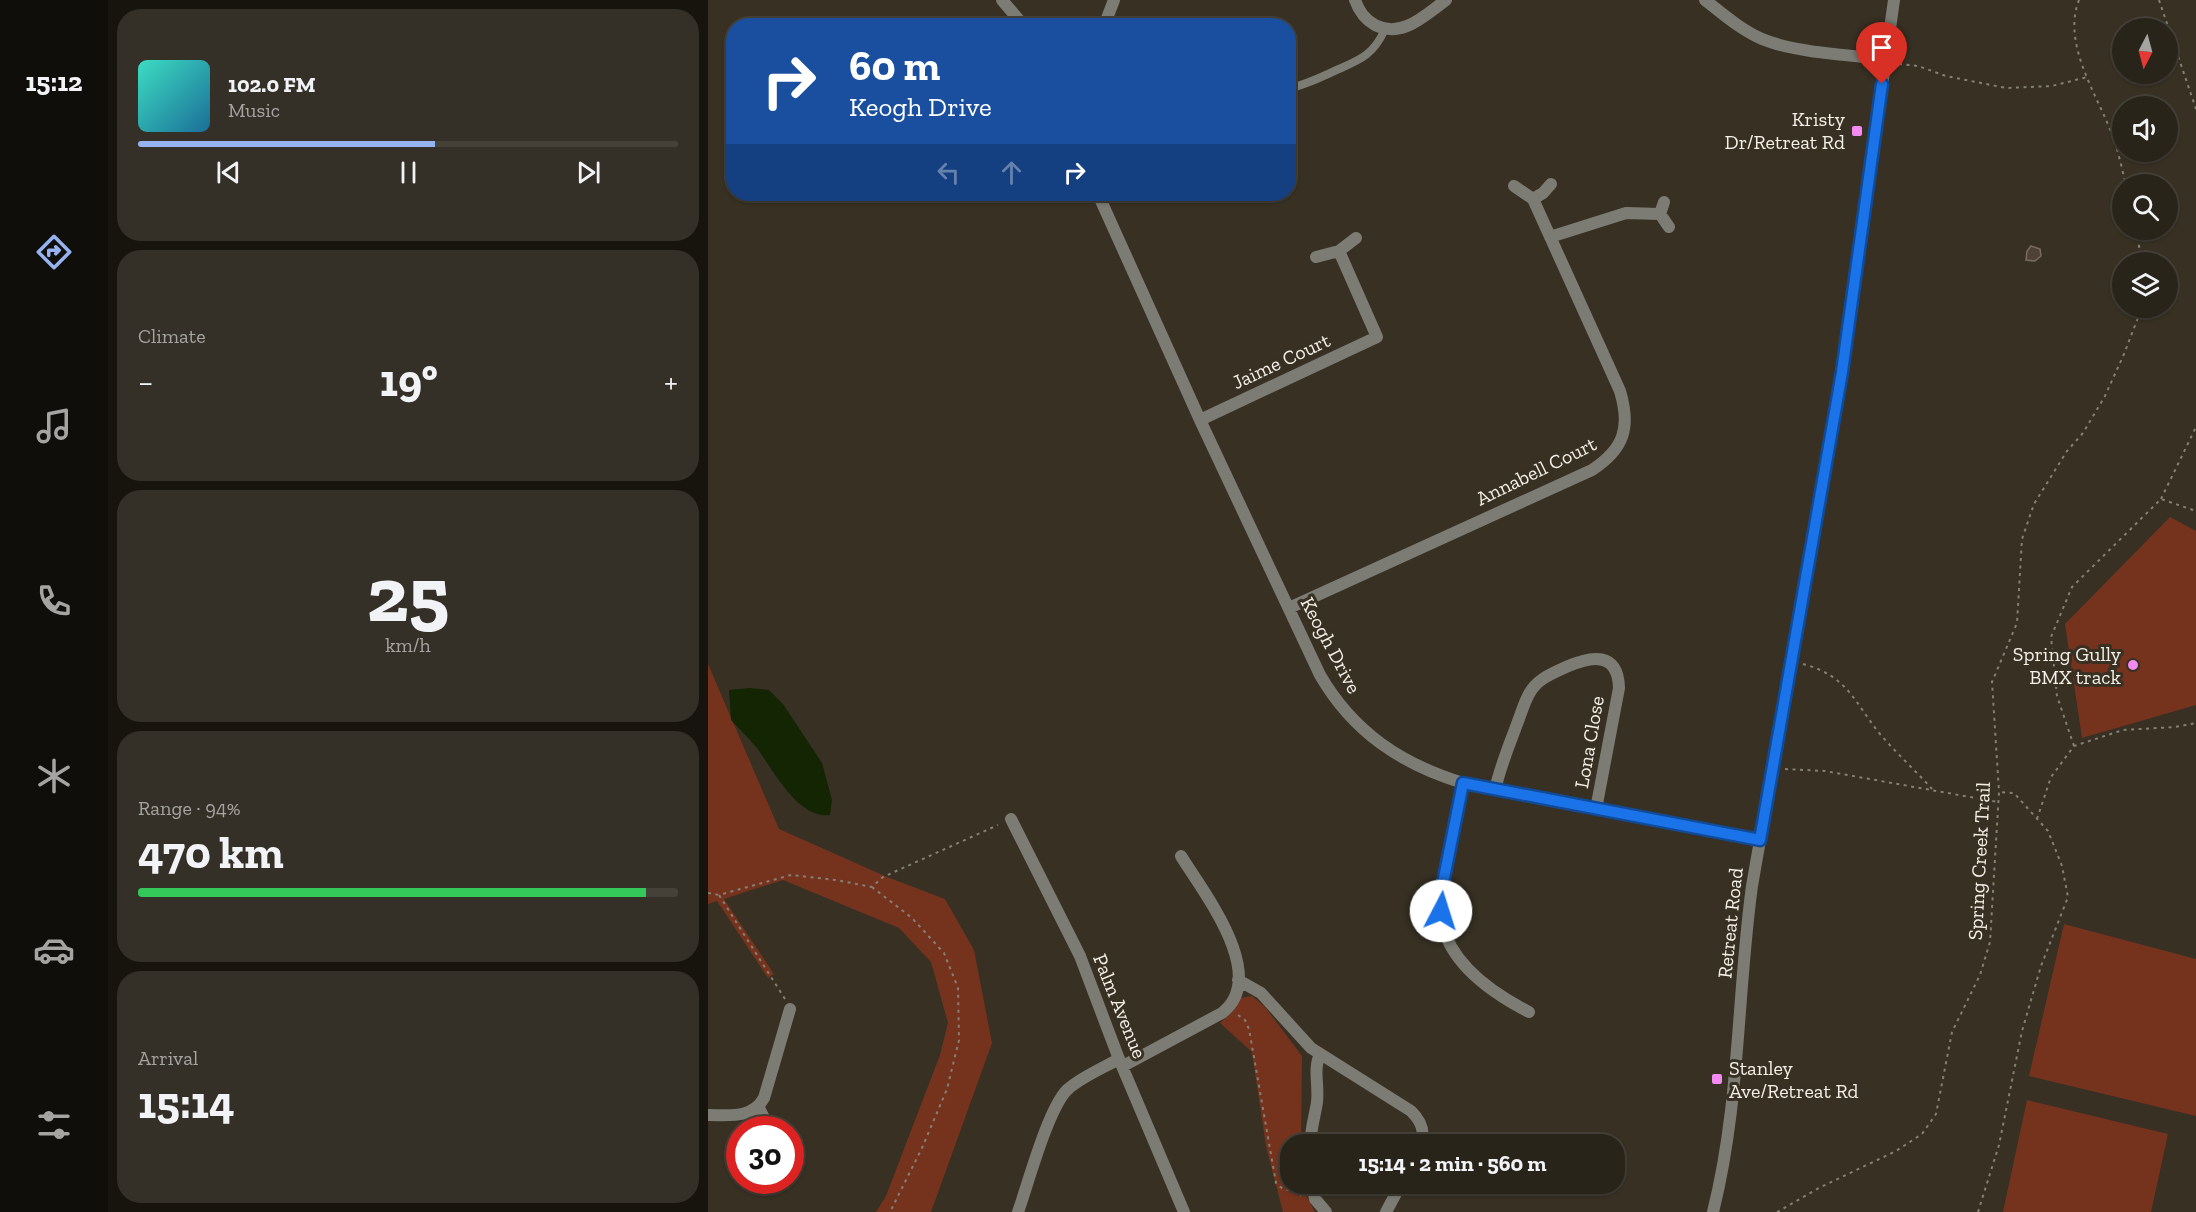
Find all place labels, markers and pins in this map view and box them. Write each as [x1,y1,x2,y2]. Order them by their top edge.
pin [1856,22,1907,84]
place label: Kristy Dr/Retreat Rd [1725,107,1846,154]
marker: Kristy Dr/Retreat Rd [1850,124,1864,138]
place label: Spring Gully BMX track [2013,642,2122,689]
marker: Spring Gully BMX track [2126,658,2140,672]
place label: Stanley Ave/Retreat Rd [1729,1056,1859,1103]
marker: Stanley Ave/Retreat Rd [1710,1072,1724,1086]

